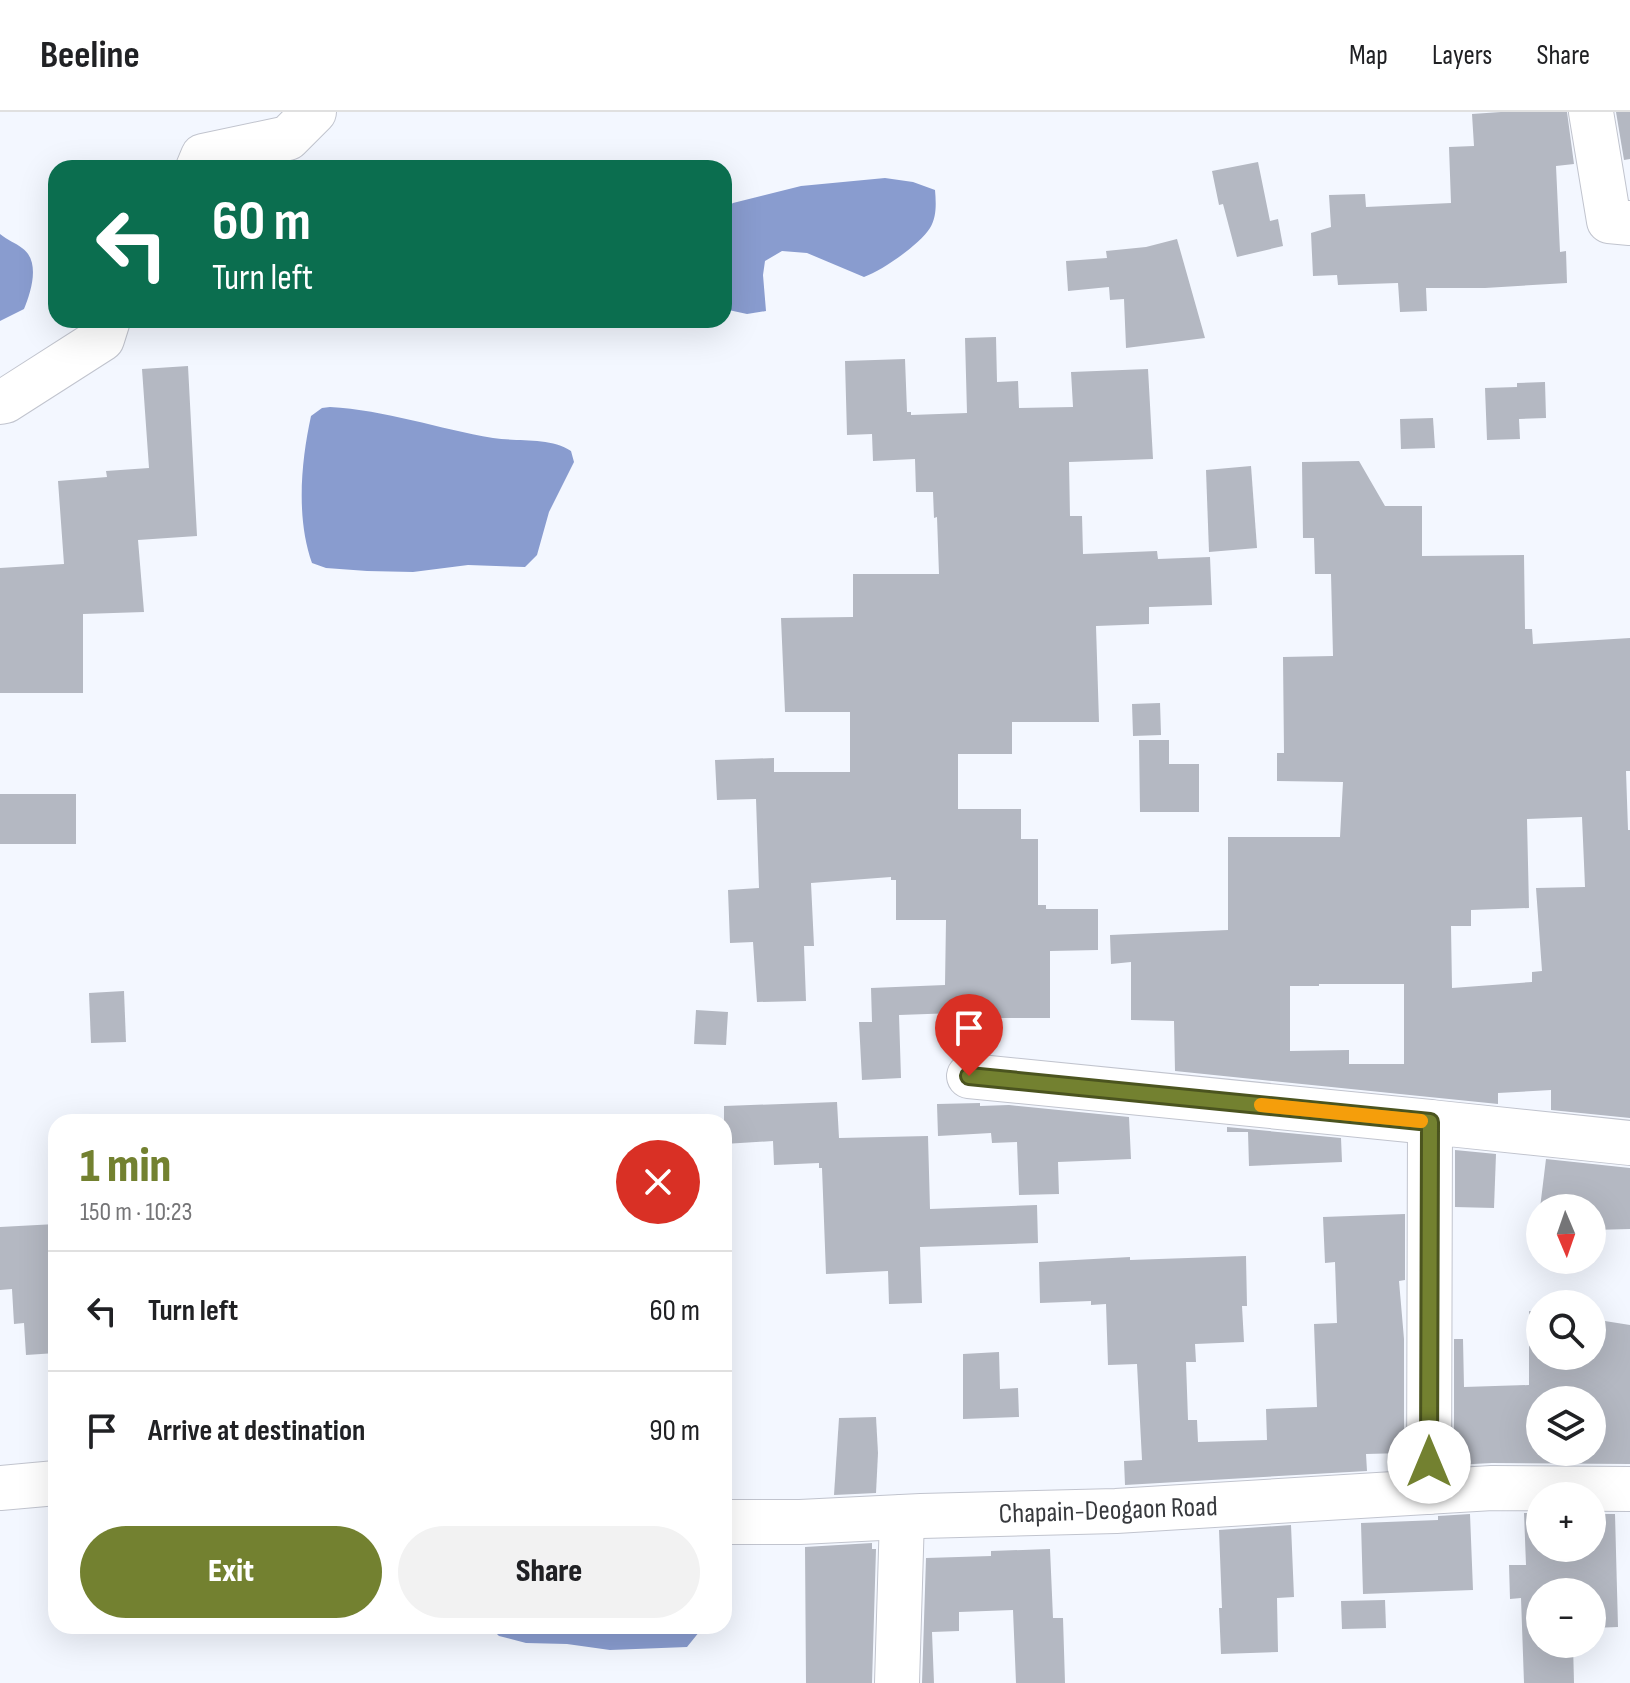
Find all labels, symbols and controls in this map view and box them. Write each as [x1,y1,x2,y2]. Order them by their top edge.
text: Beeline [40,33,140,78]
text: Map [1349,39,1388,72]
text: Layers [1432,39,1492,72]
text: Share [1536,39,1590,72]
text: 60 m [212,189,311,256]
icon: left [80,192,184,296]
text: Turn left [212,257,313,300]
pin [935,994,1003,1076]
icon: arrive [947,1006,991,1050]
text: 1 min [80,1138,171,1195]
button: close [616,1140,700,1224]
north arrow [1526,1194,1606,1274]
map controls [1526,1194,1606,1658]
text: 150 m · 10:23 [80,1197,192,1228]
icon: left [80,1289,124,1333]
button: search [1526,1290,1606,1370]
text: Turn left [148,1293,238,1329]
text: 60 m [649,1293,700,1329]
button: layers [1526,1386,1606,1466]
icon: arrive [80,1409,124,1453]
text: Arrive at destination [148,1413,365,1449]
text: 90 m [649,1413,700,1449]
position arrow [1387,1420,1471,1504]
button: + [1526,1482,1606,1562]
street label: Chapain-Deogaon Road [998,1490,1218,1531]
button: Exit [80,1526,382,1618]
button: Share [398,1526,700,1618]
button: − [1526,1578,1606,1658]

